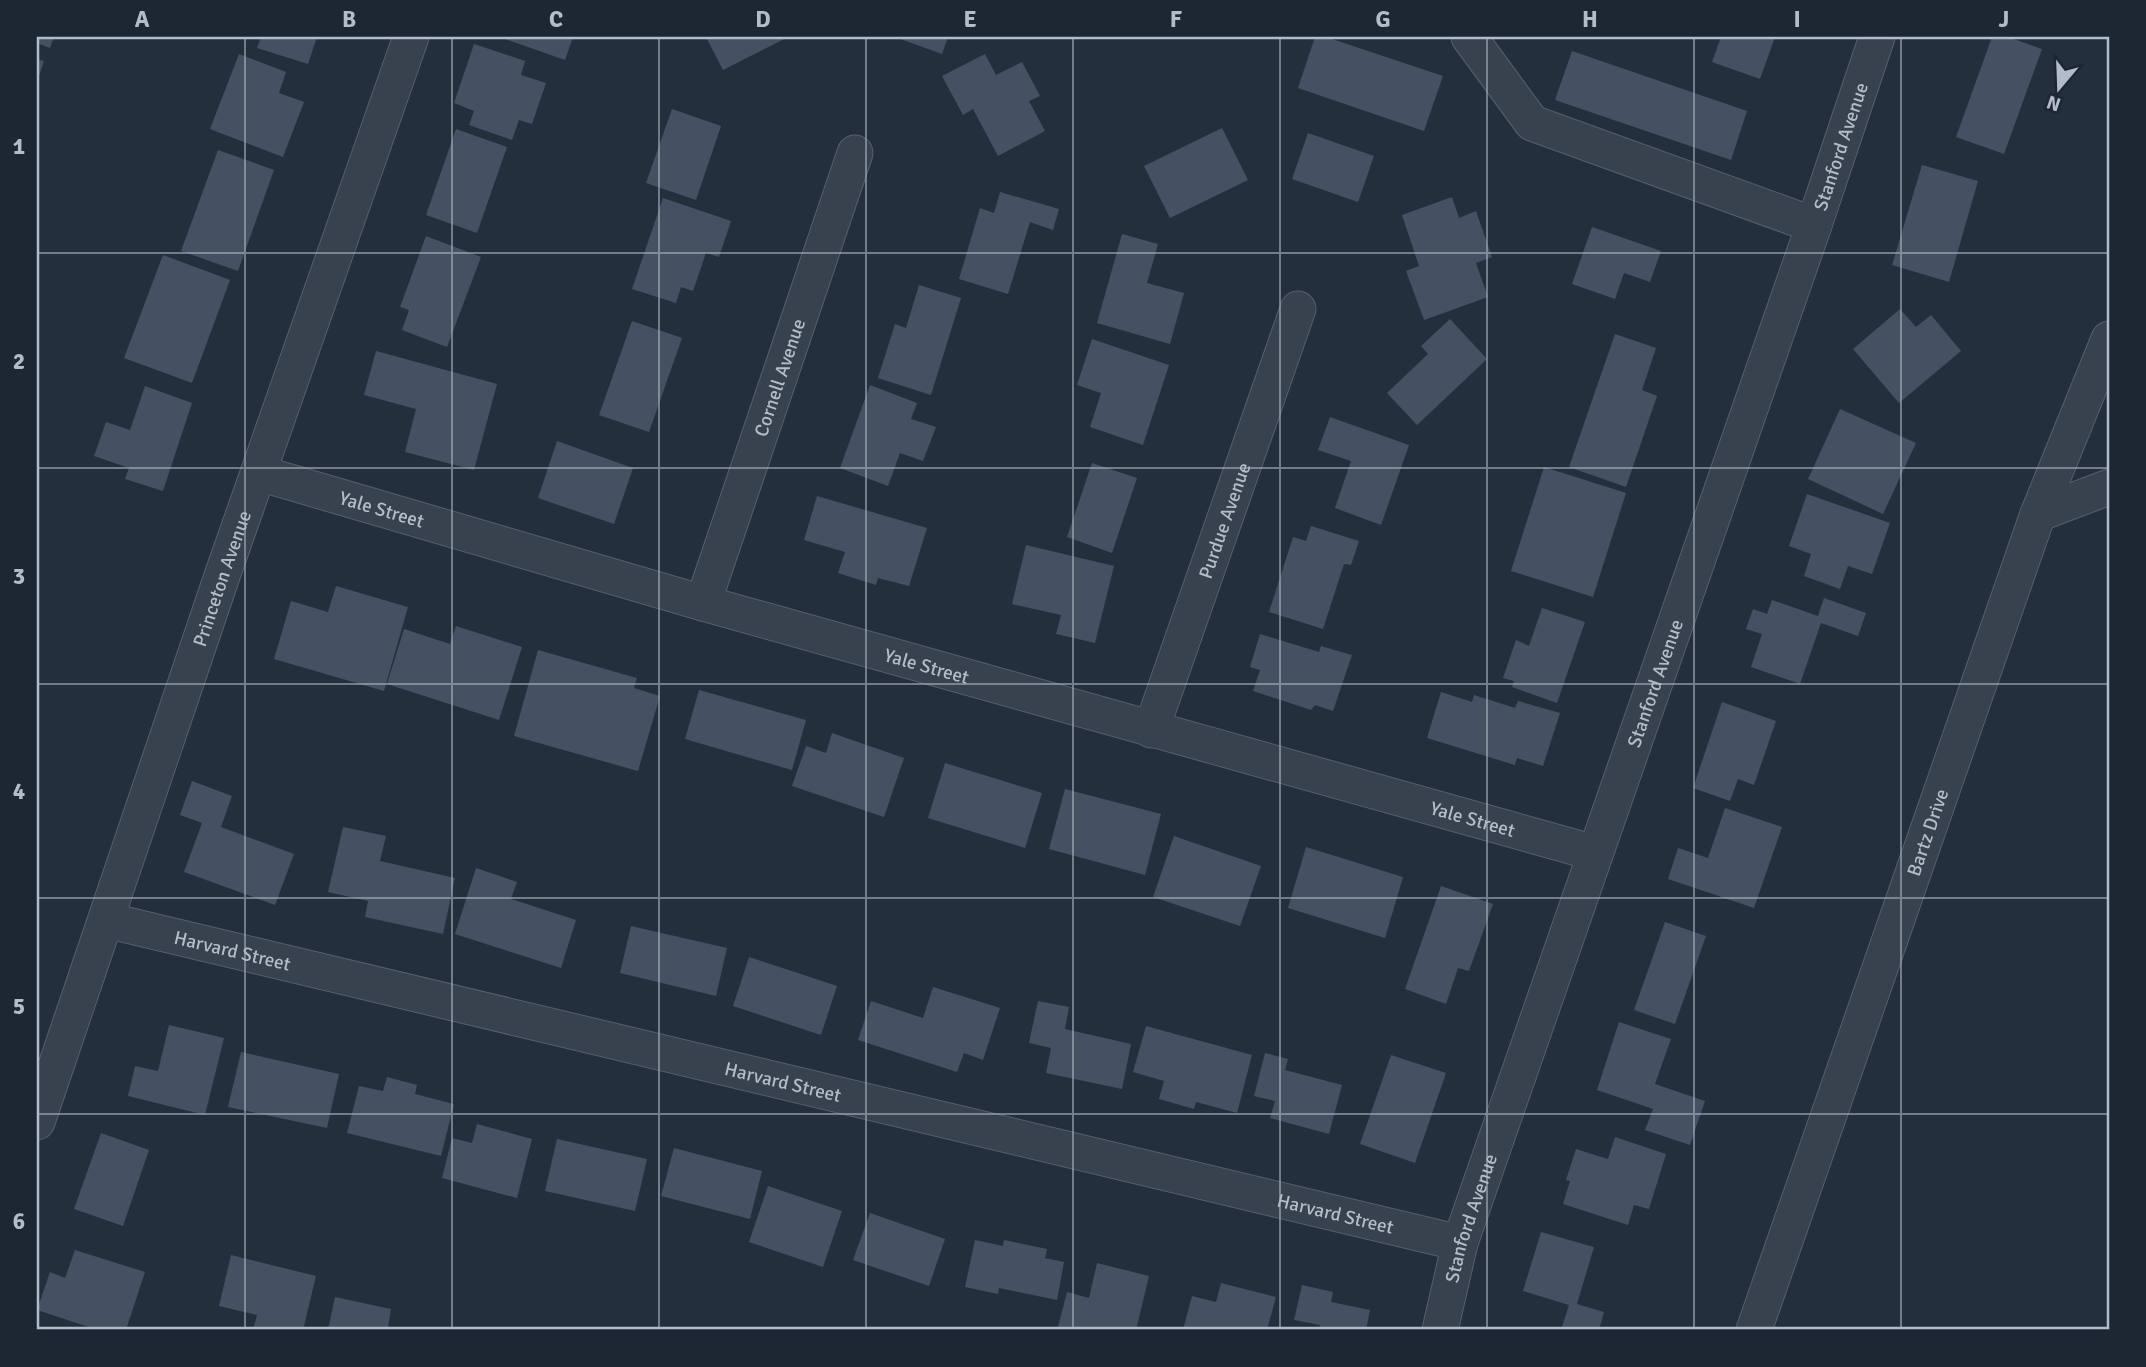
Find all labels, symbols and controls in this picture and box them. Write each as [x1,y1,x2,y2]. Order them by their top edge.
text: A [135,5,150,34]
text: B [342,5,356,34]
text: C [549,5,563,34]
text: D [755,5,771,34]
text: E [963,5,977,34]
text: F [1170,5,1182,34]
text: G [1375,5,1391,34]
text: H [1582,5,1598,34]
text: I [1793,5,1801,34]
text: J [1999,5,2009,34]
north arrow [2024,52,2094,122]
street label: Stanford Avenue [1809,79,1874,214]
text: N [2044,90,2064,117]
text: 1 [13,132,25,161]
street label: Cornell Avenue [749,316,811,440]
text: 2 [13,347,25,376]
street label: Purdue Avenue [1194,459,1256,582]
street label: Yale Street [336,486,427,534]
street label: Princeton Avenue [188,508,257,650]
text: 3 [13,562,25,591]
street label: Stanford Avenue [1622,616,1689,751]
street label: Yale Street [881,643,972,690]
text: 4 [13,777,25,806]
street label: Bartz Drive [1902,786,1954,879]
street label: Yale Street [1427,796,1518,843]
street label: Harvard Street [172,926,293,977]
text: 5 [13,992,25,1021]
street label: Harvard Street [722,1057,844,1108]
street label: Stanford Avenue [1440,1151,1503,1285]
street label: Harvard Street [1275,1189,1396,1240]
text: 6 [13,1207,25,1236]

